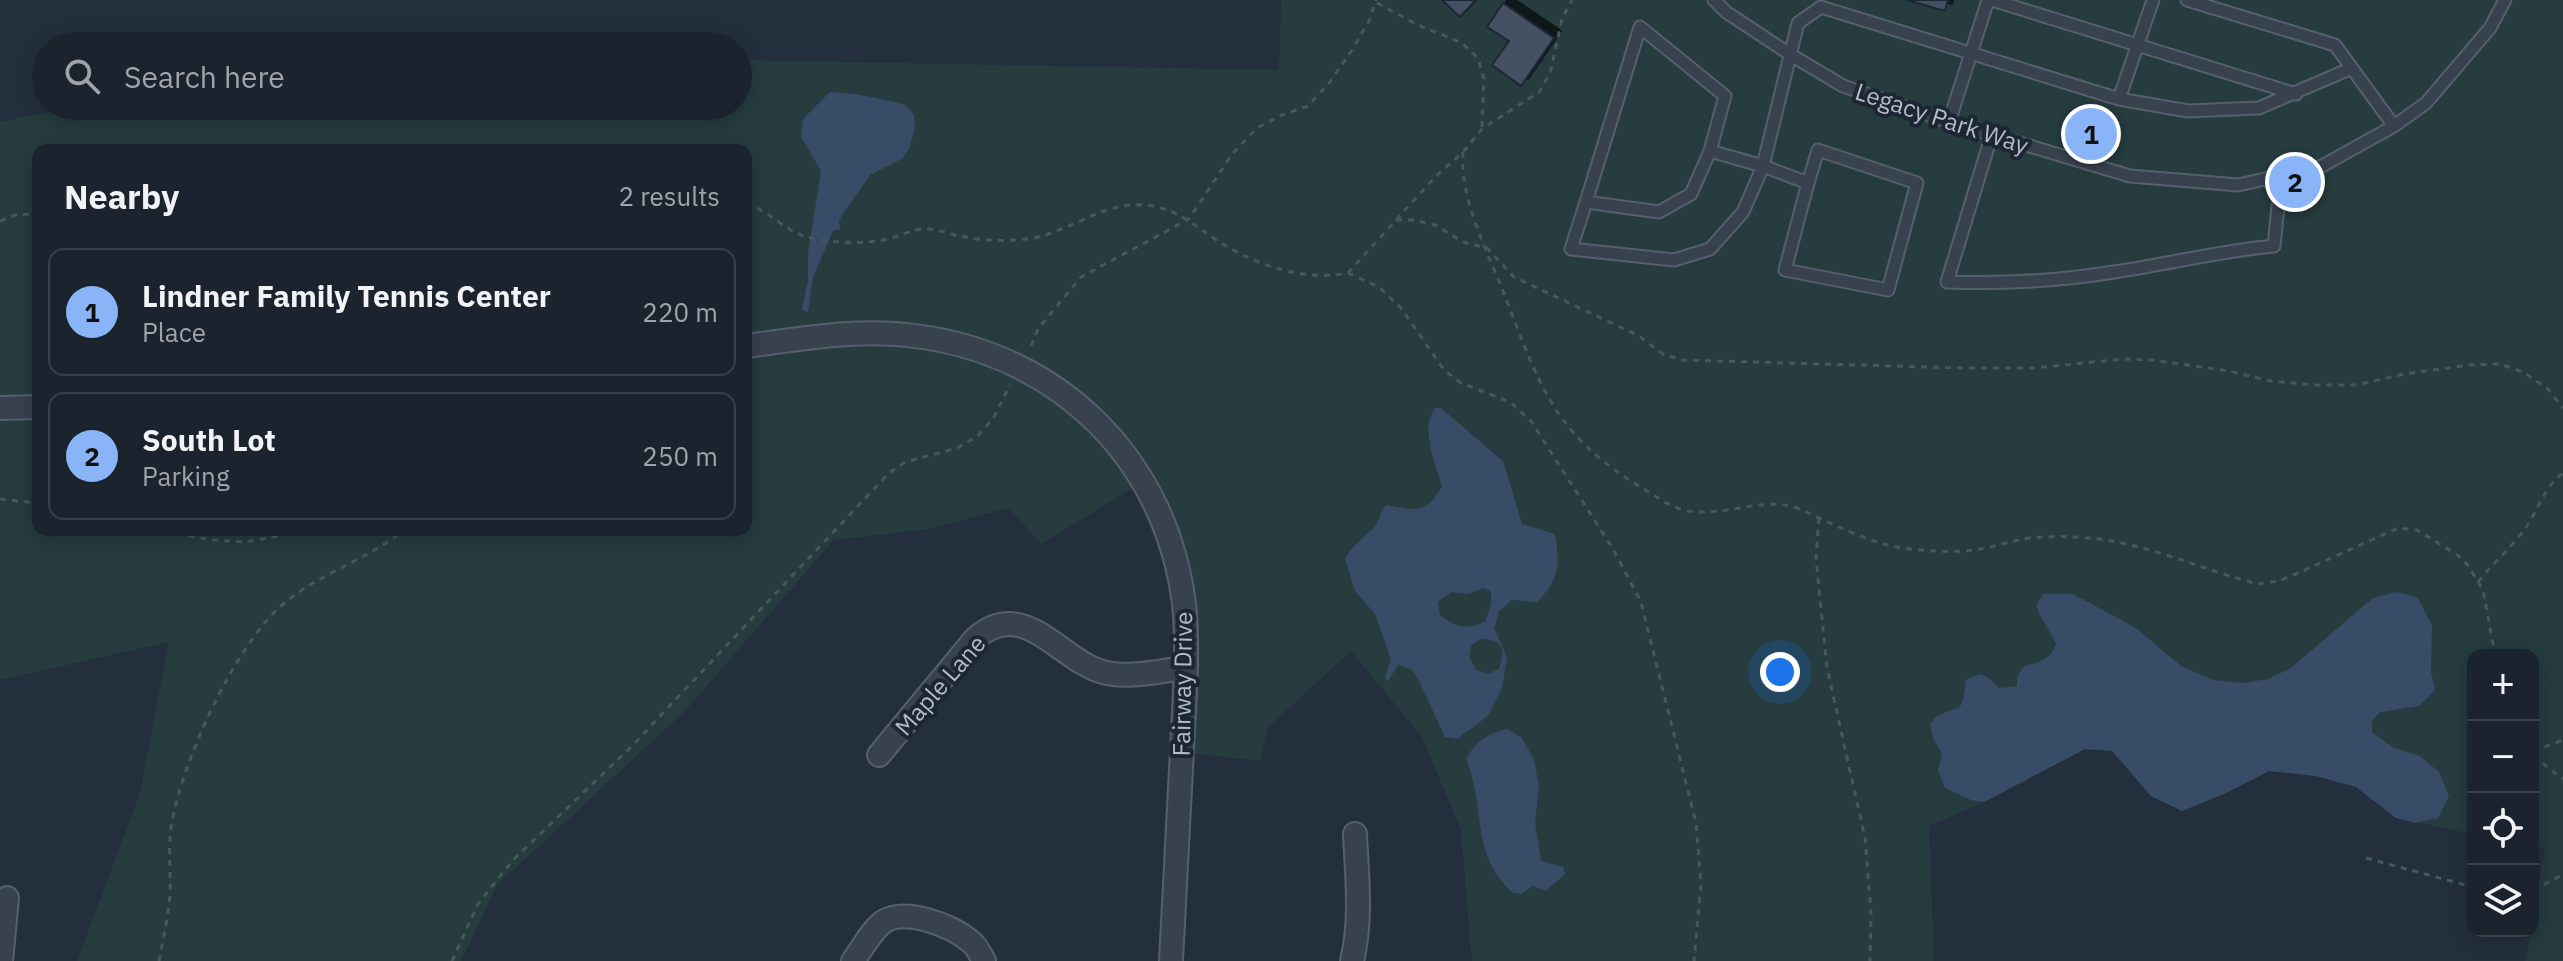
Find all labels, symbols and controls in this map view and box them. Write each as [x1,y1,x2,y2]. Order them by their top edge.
search box [32,32,752,120]
icon: search [60,54,104,98]
text: Search here [124,57,285,96]
street label: Legacy Park Way [1851,75,2033,161]
pin: 1 [2065,104,2117,164]
pin: 2 [2269,152,2321,212]
text: Nearby [64,174,179,218]
text: 2 results [618,179,720,213]
text: Lindner Family Tennis Center [142,276,551,315]
text: 1 [84,295,100,329]
text: 220 m [642,295,718,329]
text: Place [142,315,206,349]
text: South Lot [142,420,276,459]
text: 2 [84,439,100,473]
text: 250 m [642,439,718,473]
text: Parking [142,459,230,493]
street label: Fairway Drive [1165,611,1199,757]
street label: Maple Lane [888,628,992,742]
map controls [2467,649,2539,937]
button: + [2467,649,2539,721]
your location [1760,652,1800,692]
button: − [2467,721,2539,793]
button: locate [2467,793,2539,865]
button: layers [2467,865,2539,937]

